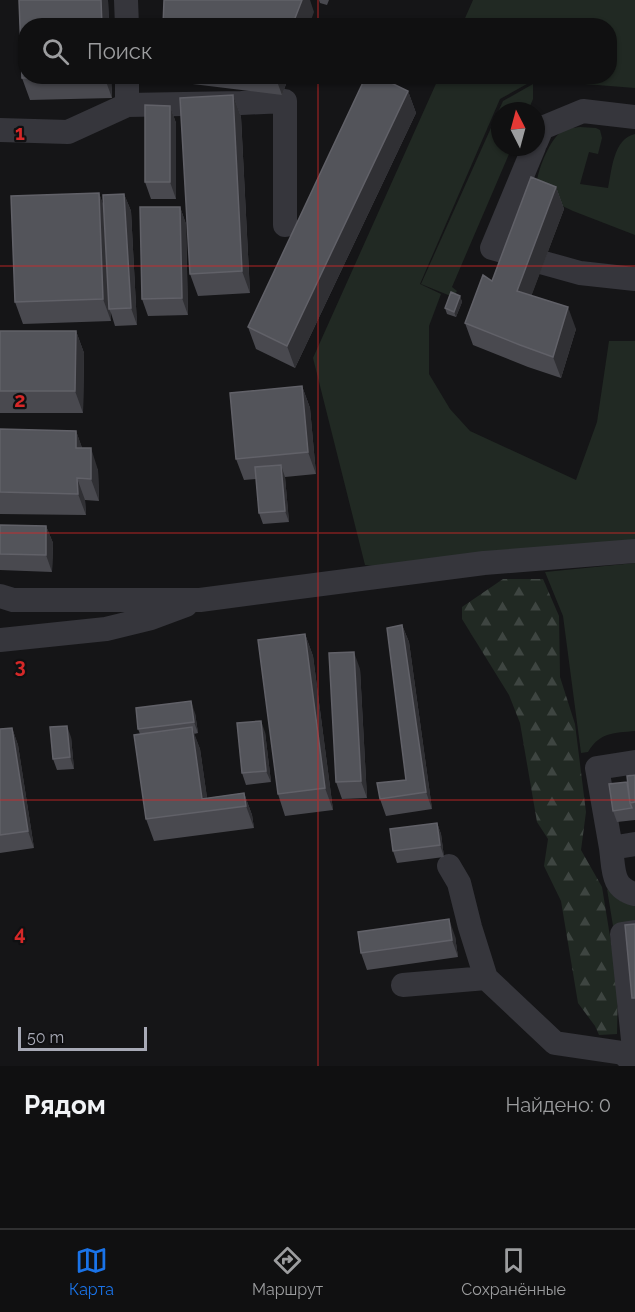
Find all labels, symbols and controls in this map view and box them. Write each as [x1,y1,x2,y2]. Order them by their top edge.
search box [18,18,617,84]
icon: search [39,35,72,68]
text: Поиск [87,38,152,64]
north arrow [491,102,545,156]
text: 1 [15,121,25,145]
text: 2 [14,388,26,412]
text: 3 [14,654,26,678]
text: 4 [14,921,26,945]
scale bar [18,1024,147,1052]
text: 50 m [27,1028,64,1047]
text: Рядом [24,1090,106,1120]
text: Найдено: 0 [506,1093,611,1117]
tab: Карта [69,1244,114,1299]
tab: Маршрут [252,1244,323,1299]
tab: Сохранённые [461,1244,566,1299]

